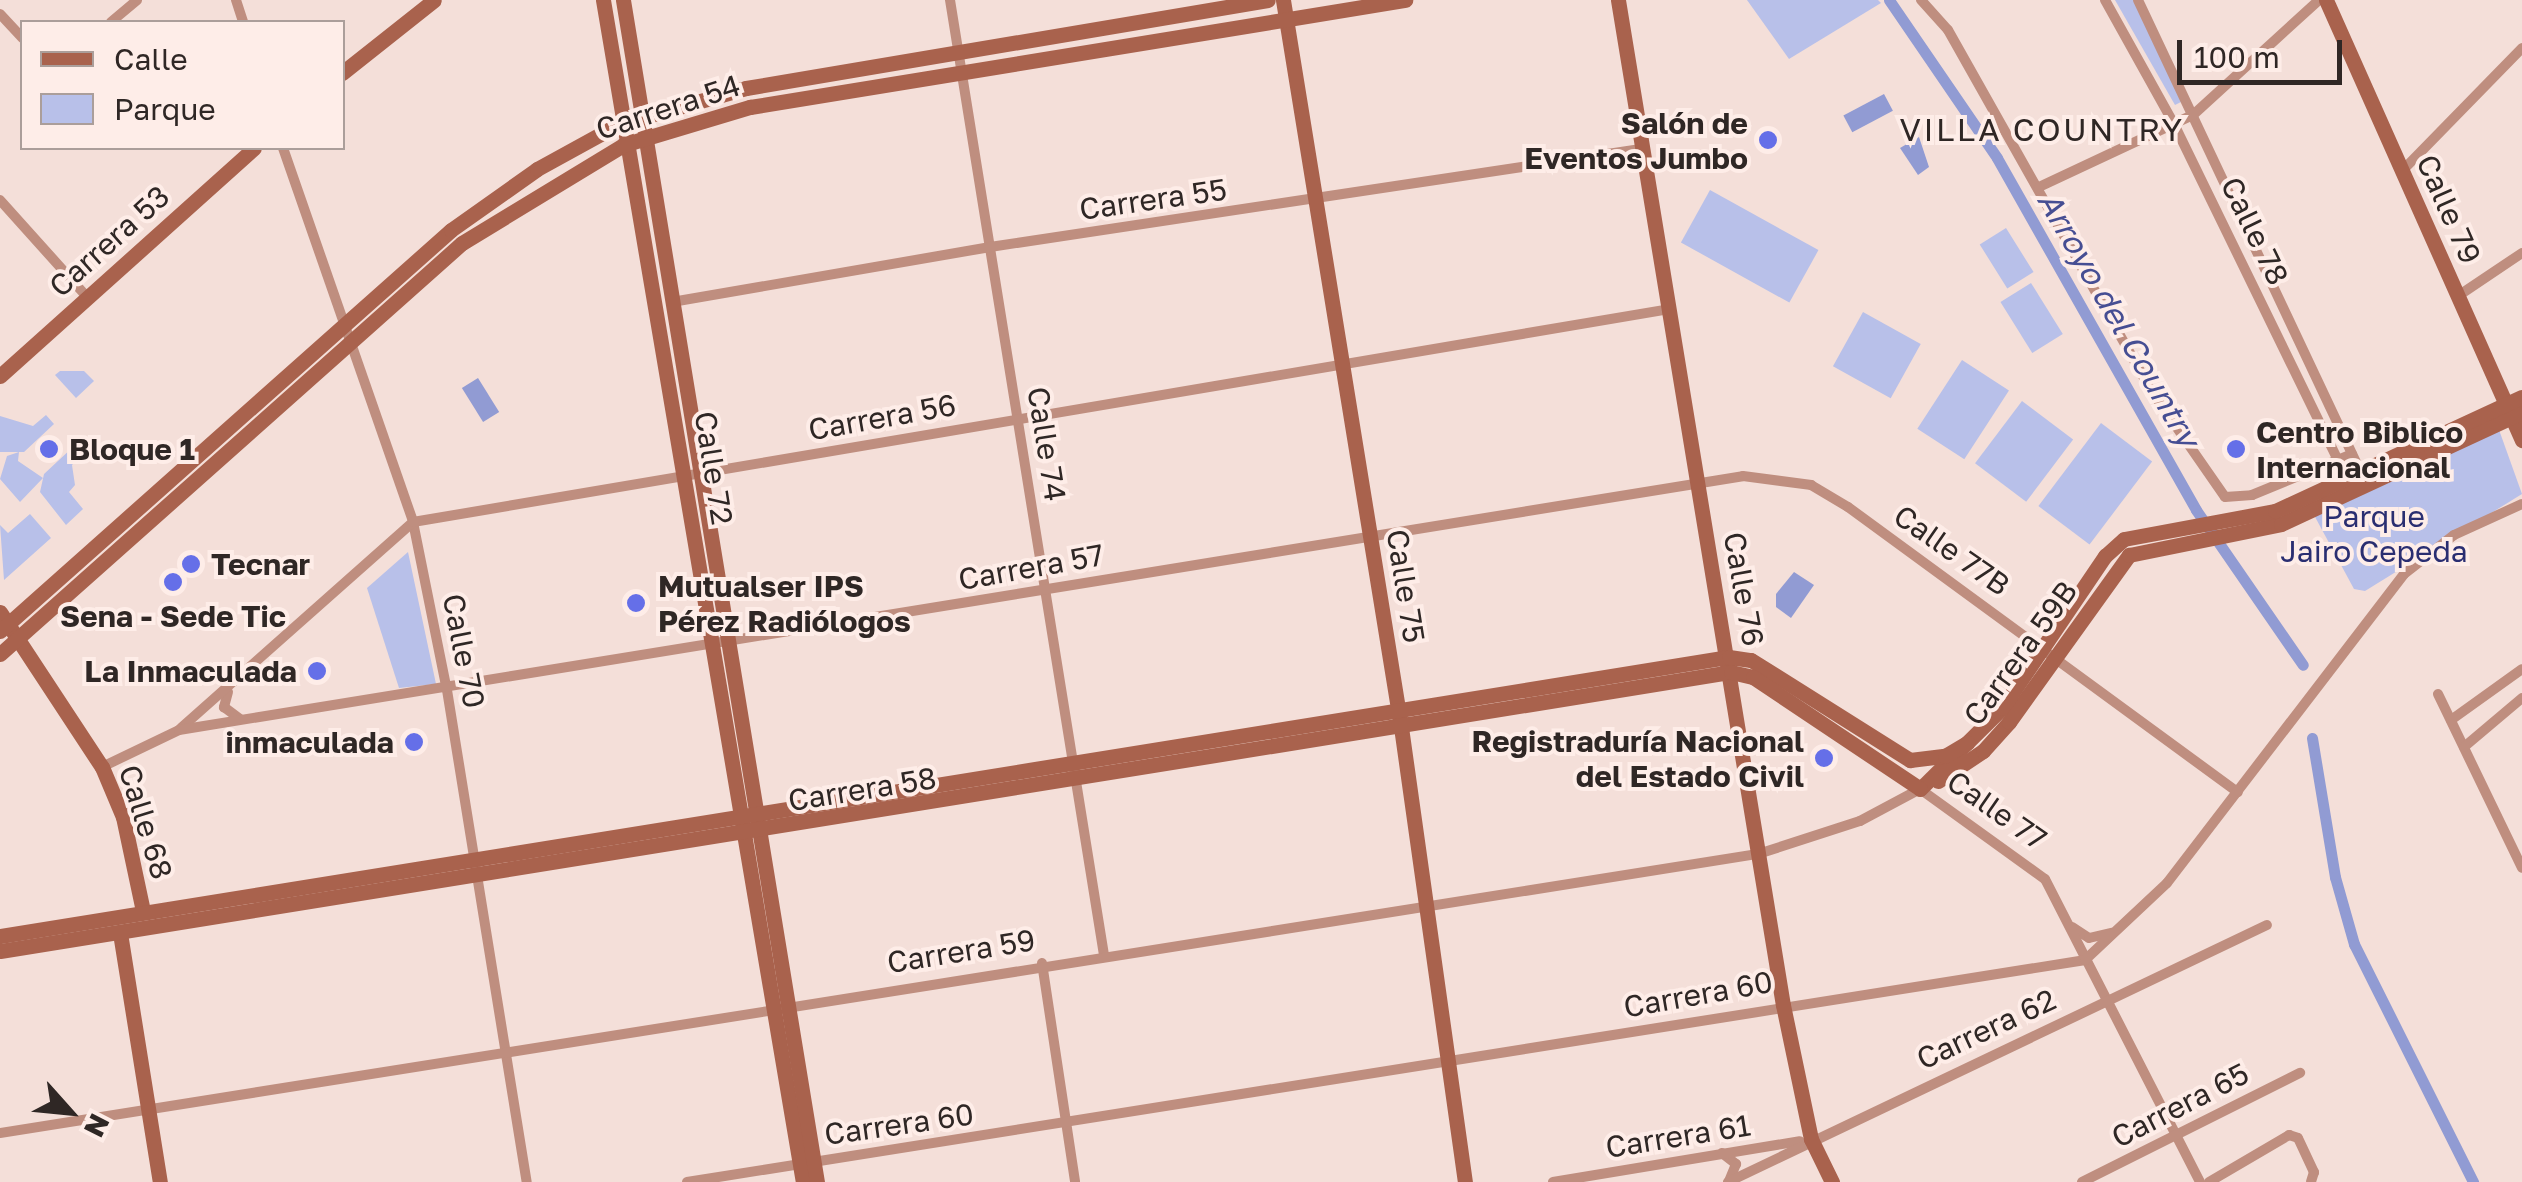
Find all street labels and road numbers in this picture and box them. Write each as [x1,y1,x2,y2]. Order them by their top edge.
street label: Carrera 54 [591,67,745,147]
street label: Calle 79 [2409,149,2489,269]
street label: Carrera 55 [1077,171,1229,227]
street label: Calle 78 [2214,171,2296,291]
street label: Carrera 53 [42,178,176,304]
street label: Calle 74 [1020,384,1074,504]
street label: Carrera 56 [805,386,959,448]
street label: Calle 72 [687,409,741,527]
street label: Calle 77B [1887,497,2017,603]
street label: Calle 75 [1379,527,1433,645]
street label: Calle 76 [1716,529,1772,649]
street label: Carrera 57 [955,537,1107,597]
street label: Carrera 59B [1956,574,2084,732]
street label: Calle 70 [435,591,493,711]
street label: Carrera 58 [785,760,939,818]
street label: Calle 68 [112,761,180,883]
street label: Calle 77 [1940,763,2054,857]
street label: Carrera 59 [884,922,1038,980]
street label: Carrera 60 [1621,963,1775,1025]
street label: Carrera 62 [1911,981,2061,1077]
street label: Carrera 65 [2105,1055,2255,1155]
street label: Carrera 60 [822,1096,976,1152]
street label: Carrera 61 [1603,1107,1753,1165]

